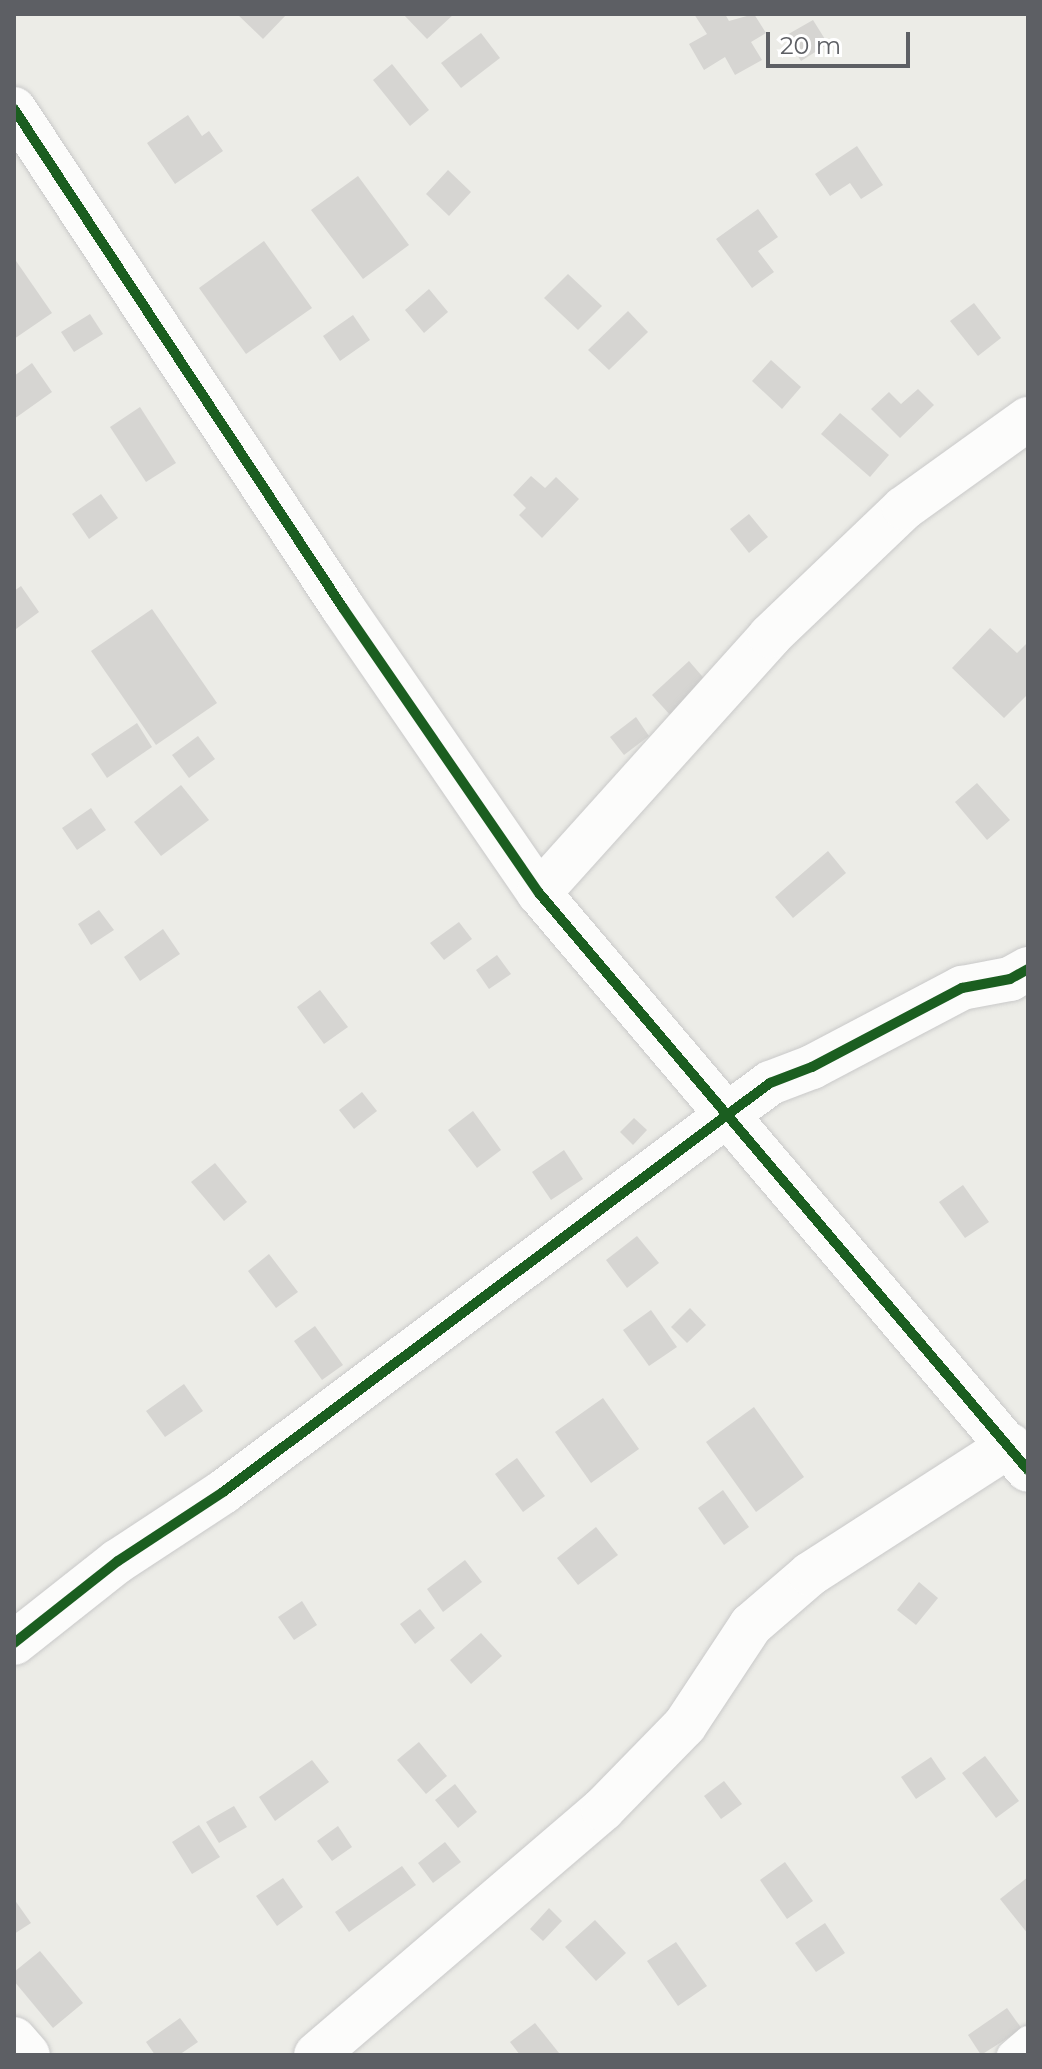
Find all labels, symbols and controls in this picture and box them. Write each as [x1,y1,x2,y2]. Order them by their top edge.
scale bar [770,16,914,66]
text: 20 m [780,31,841,60]

